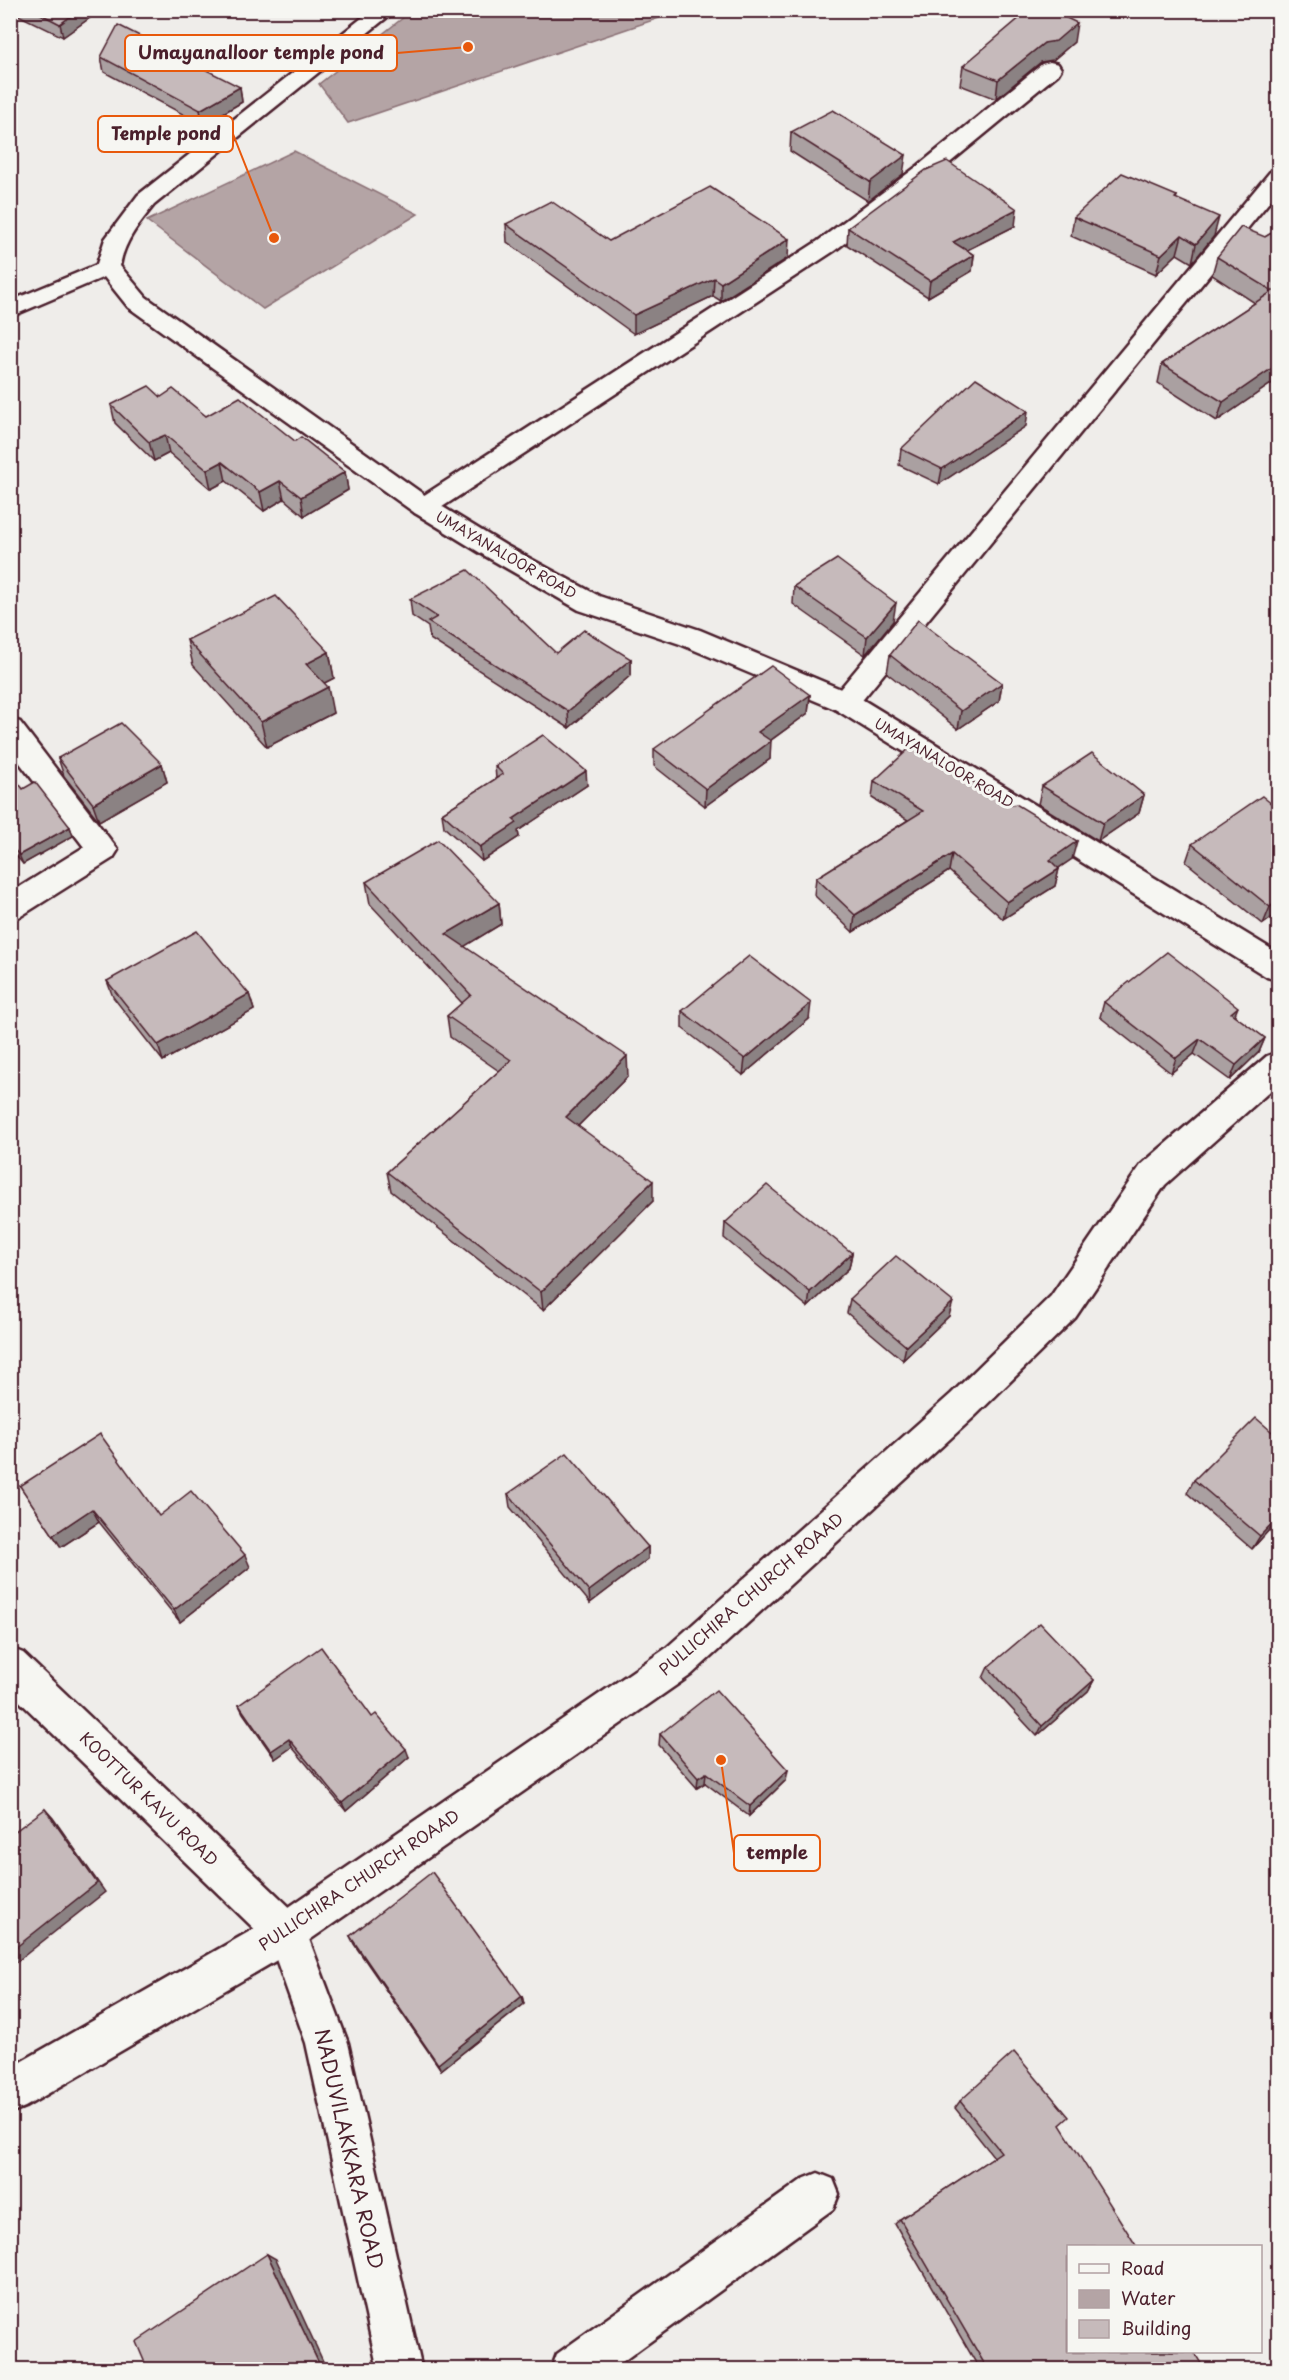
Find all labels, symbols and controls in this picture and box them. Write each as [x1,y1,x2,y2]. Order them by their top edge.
callout: Umayanalloor temple pond [125,35,397,71]
text: Umayanalloor temple pond [138,38,384,65]
callout: Temple pond [98,116,233,152]
text: Temple pond [111,119,221,146]
street label: UMAYANALOOR ROAD [432,506,581,604]
street label: UMAYANALOOR ROAD [870,712,1018,813]
street label: PULLICHIRA CHURCH ROAAD [653,1506,848,1680]
street label: KOOTTUR KAVU ROAD [75,1726,224,1871]
street label: PULLICHIRA CHURCH ROAAD [253,1803,464,1956]
callout: temple [734,1835,820,1871]
text: temple [746,1838,808,1865]
street label: NADUVILAKKARA ROAD [308,2026,392,2272]
legend [1067,2245,1262,2353]
text: Road [1121,2254,1165,2281]
text: Water [1121,2284,1176,2311]
text: Building [1121,2314,1191,2341]

